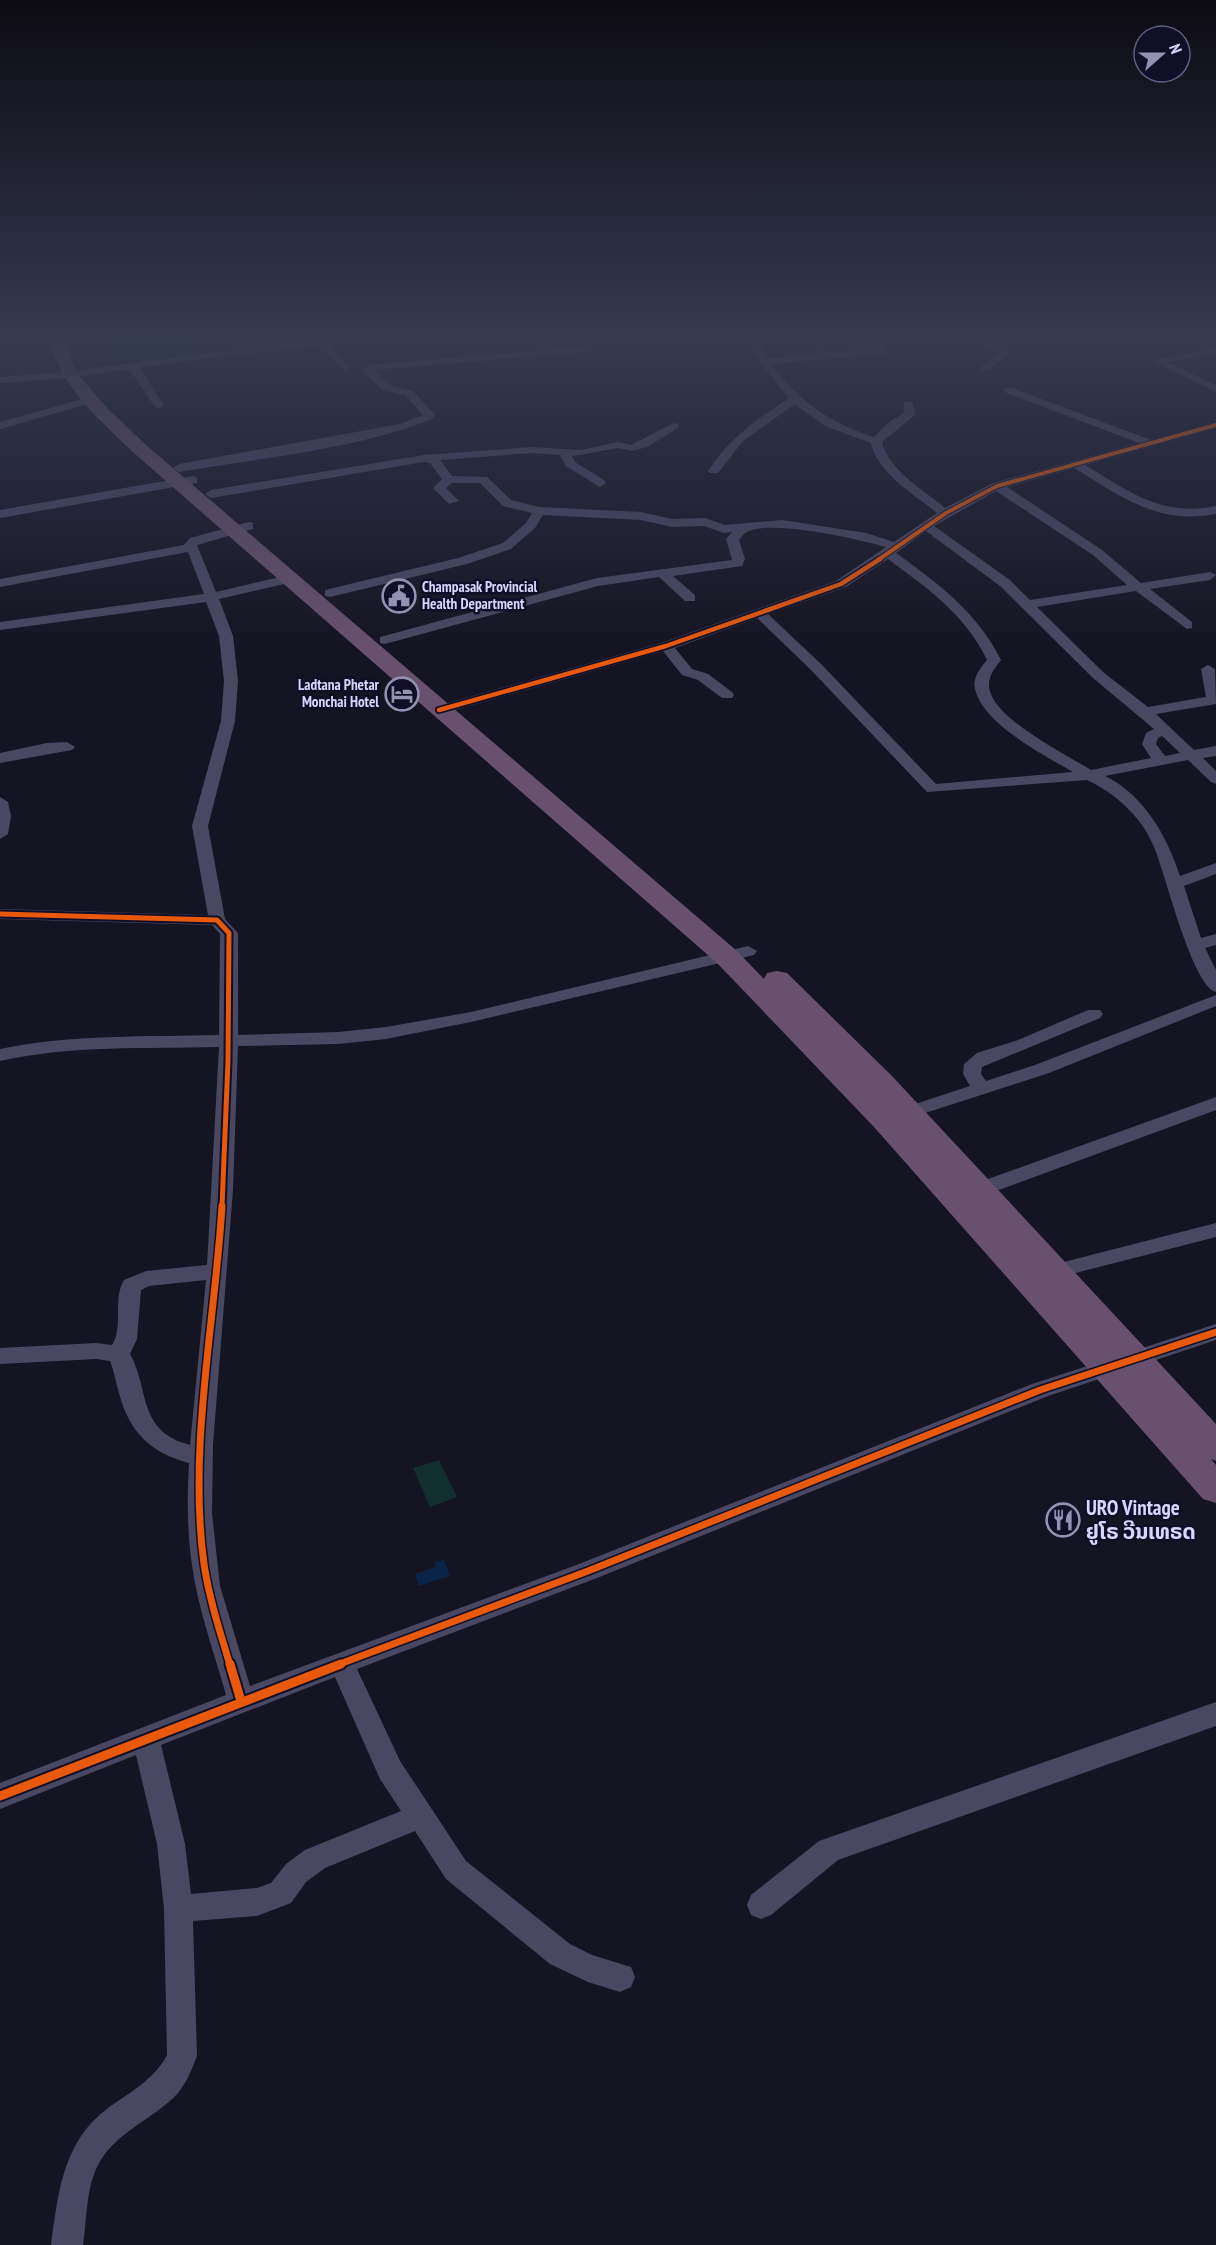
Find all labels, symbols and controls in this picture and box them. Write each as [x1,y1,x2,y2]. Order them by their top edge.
north arrow [1132,24,1192,84]
text: N [1165,41,1187,56]
place label: Champasak Provincial Health Department [422,577,538,613]
public building icon: Champasak Provincial Health Department [381,578,417,614]
place label: Ladtana Phetar Monchai Hotel [298,675,380,711]
hotel icon: Ladtana Phetar Monchai Hotel [384,676,420,712]
place label: URO Vintage ຢູໂຣ ວີນເທຣດ [1086,1494,1196,1545]
restaurant icon: URO Vintage ຢູໂຣ ວີນເທຣດ [1045,1502,1081,1538]

